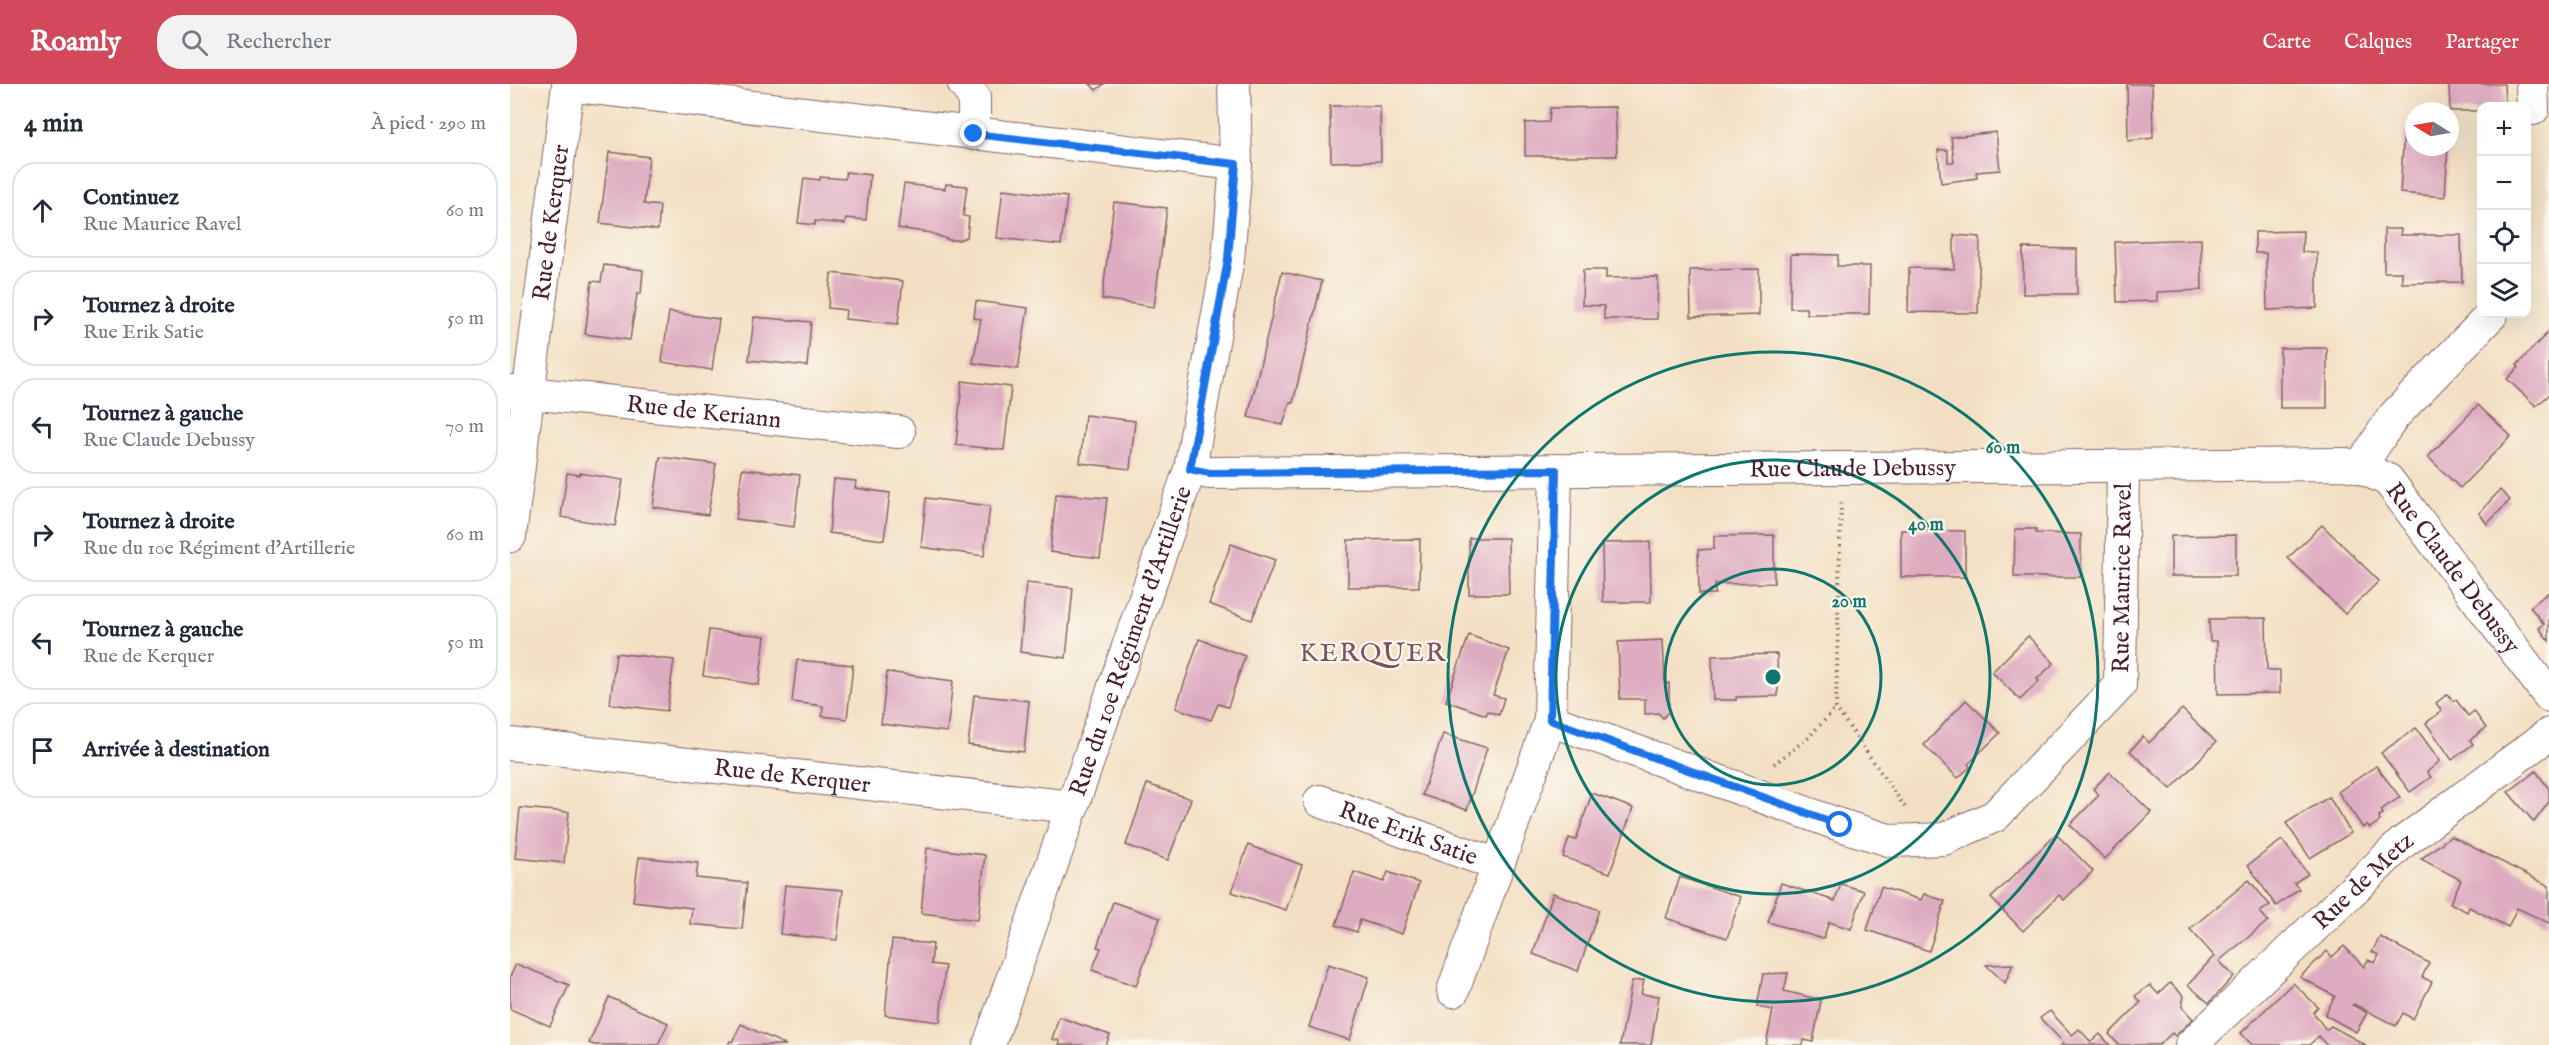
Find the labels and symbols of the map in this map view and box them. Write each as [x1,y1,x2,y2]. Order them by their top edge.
north arrow [2405,102,2459,156]
route end [960,120,986,146]
street label: Rue de Kerquer [526,143,577,303]
street label: Rue de Keriann [625,389,783,437]
text: 60 m [1986,437,2020,460]
street label: Rue Claude Debussy [1749,453,1956,486]
street label: Rue Claude Debussy [2378,477,2526,661]
street label: Rue du 10e Régiment d'Artillerie [1063,482,1200,801]
street label: Rue Maurice Ravel [2106,482,2140,673]
text: 40 m [1908,514,1944,537]
text: 20 m [1831,591,1867,614]
district label: KERQUER [1299,637,1447,670]
centre of rings [1763,667,1783,687]
street label: Rue de Kerquer [712,753,872,801]
street label: Rue Erik Satie [1334,795,1481,873]
route start [1826,811,1852,837]
street label: Rue de Metz [2307,826,2420,937]

